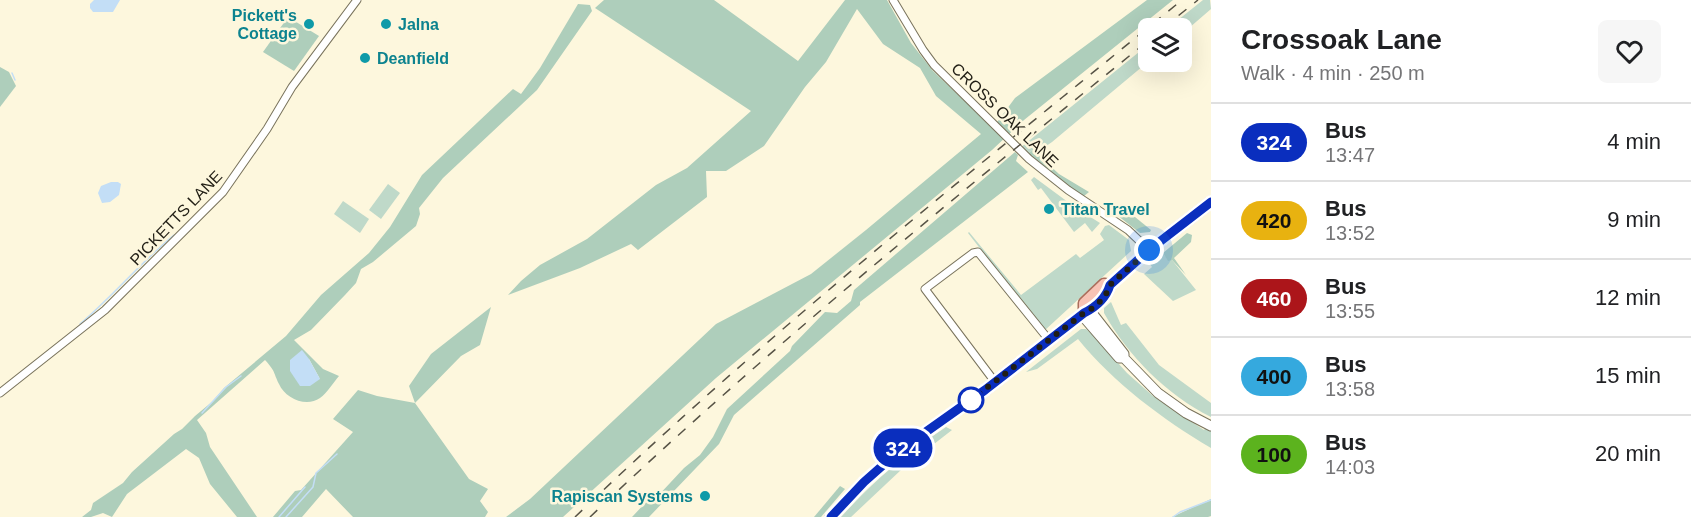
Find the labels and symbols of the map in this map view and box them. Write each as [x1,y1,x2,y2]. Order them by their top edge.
place label: Pickett's Cottage [232,7,297,42]
place label: Jalna [398,16,439,33]
marker: Pickett's Cottage [302,17,316,31]
marker: Jalna [379,17,393,31]
place label: Deanfield [377,50,449,67]
marker: Deanfield [358,51,372,65]
street label: CROSS OAK LANE [948,60,1062,170]
street label: PICKETTS LANE [127,167,225,269]
place label: Titan Travel [1061,201,1150,218]
marker: Titan Travel [1042,202,1056,216]
your location [1134,235,1164,265]
unlabelled marker [958,387,984,413]
line badge: 324 [868,428,938,468]
place label: Rapiscan Systems [552,488,693,505]
marker: Rapiscan Systems [698,489,712,503]

